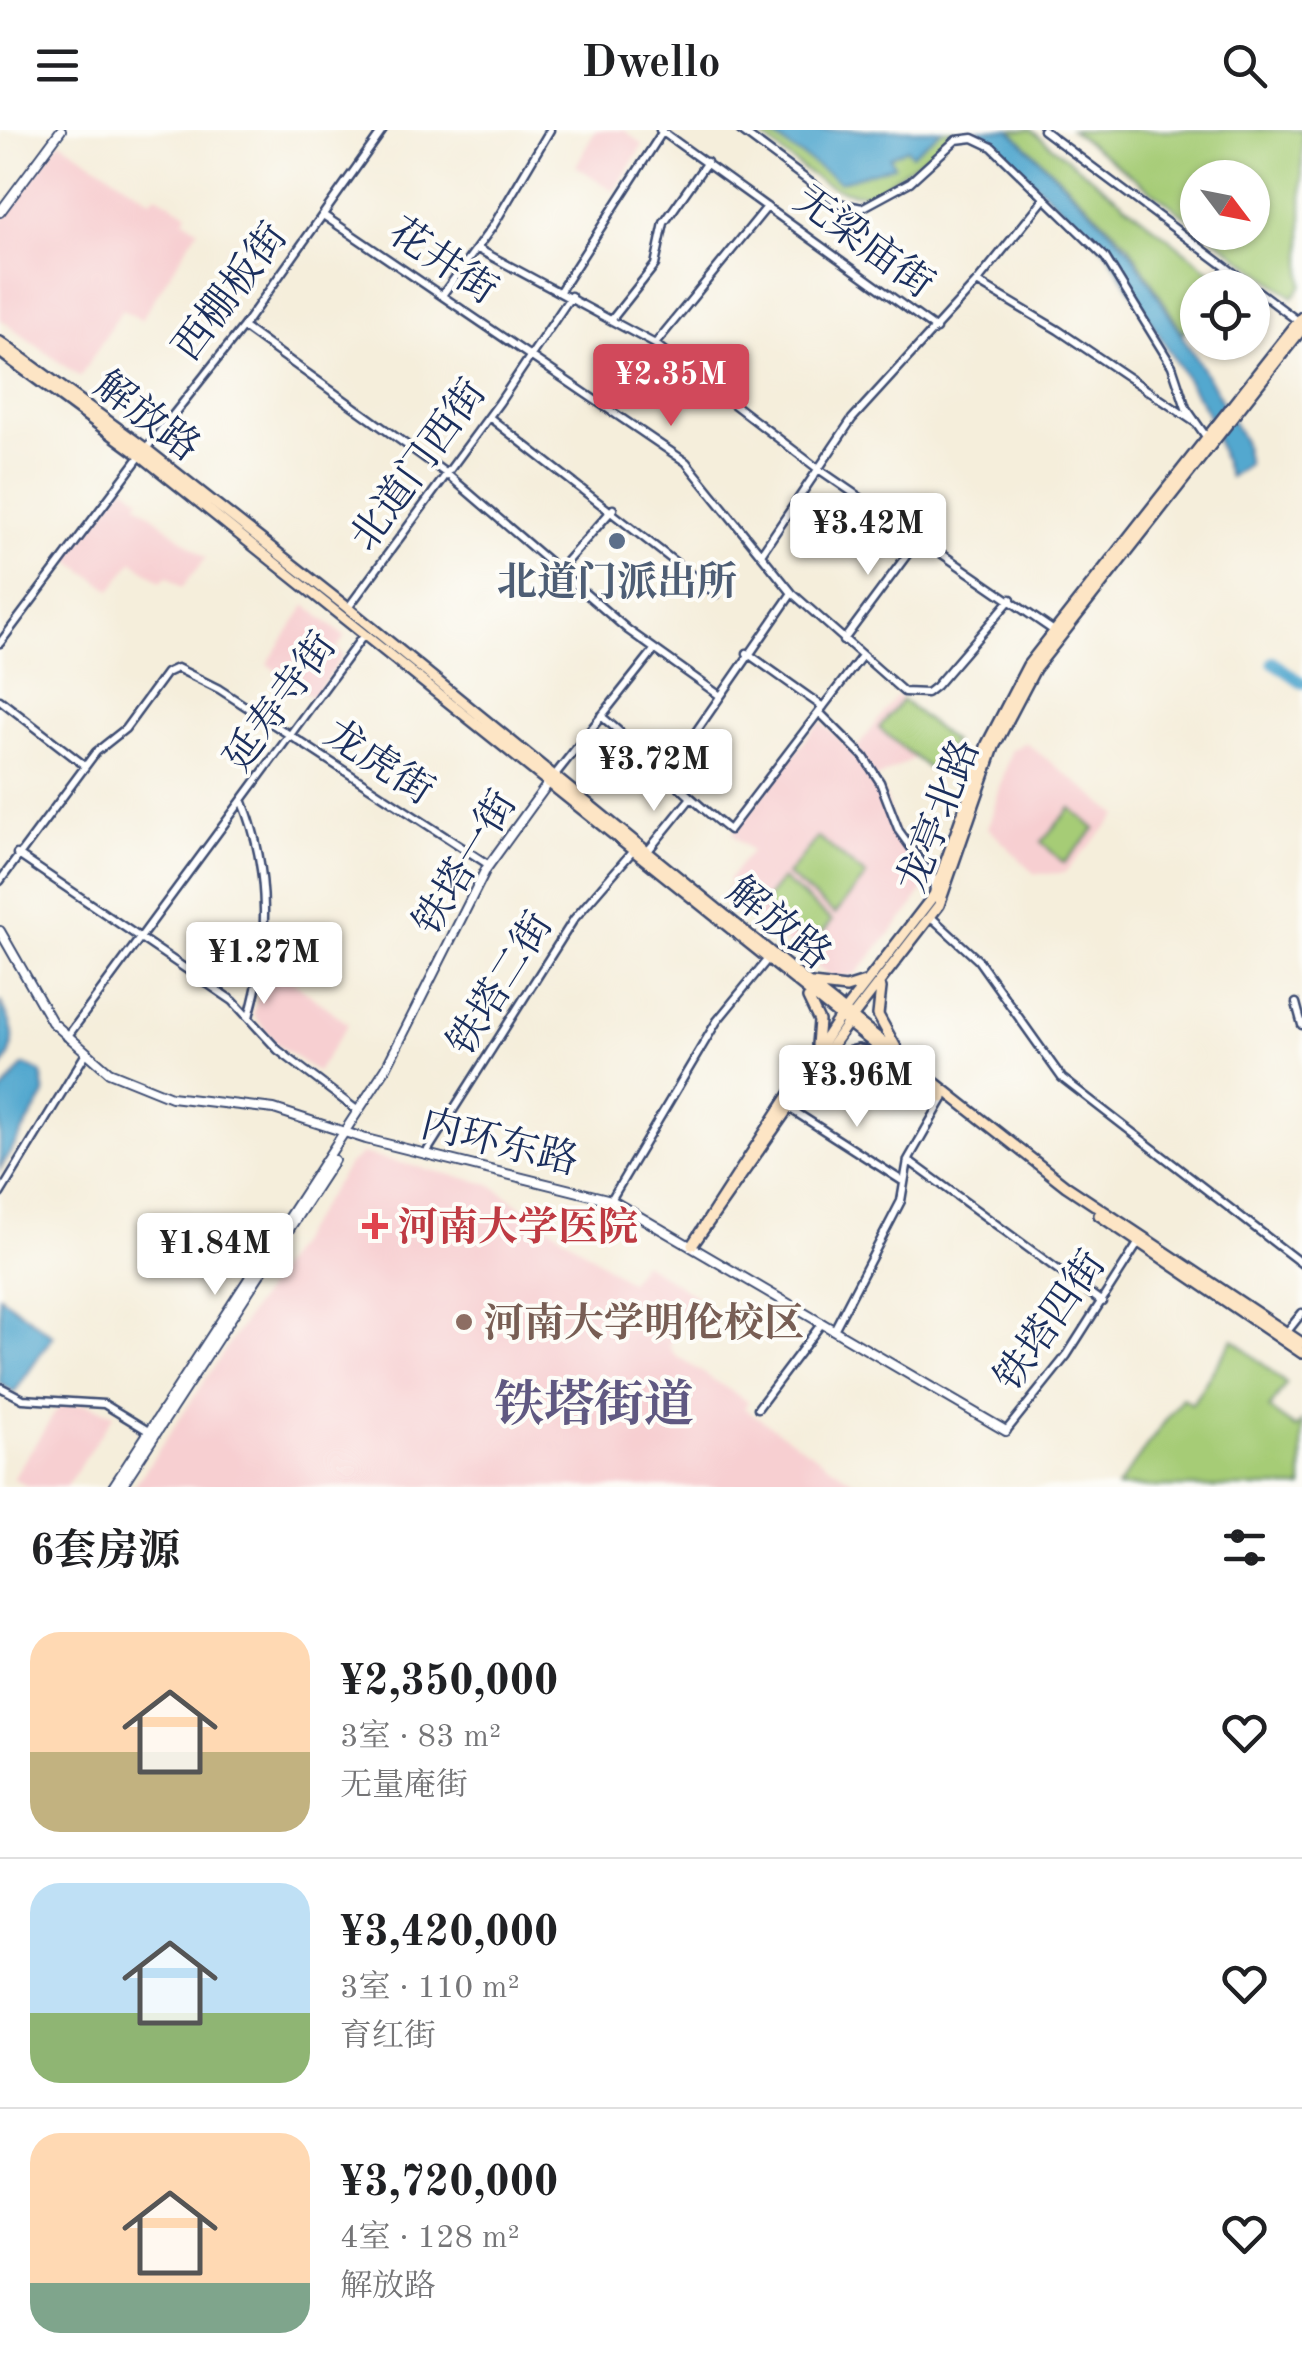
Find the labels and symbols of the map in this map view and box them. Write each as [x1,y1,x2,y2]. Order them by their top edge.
north arrow [1180,160,1270,250]
street label: 无梁庙街 [786,178,941,307]
street label: 花井街 [381,210,505,313]
street label: 西棚板街 [165,215,296,369]
pin: ¥2.35M [590,344,752,429]
street label: 解放路 [86,363,208,470]
street label: 北道门西街 [342,371,495,559]
pin: ¥3.42M [787,493,949,578]
marker: 北道门派出所 [606,530,628,552]
place label: 北道门派出所 [497,560,737,605]
street label: 延寿寺街 [216,625,345,780]
street label: 龙虎街 [317,712,441,814]
pin: ¥3.72M [573,729,735,814]
street label: 龙亭北路 [890,733,988,898]
street label: 铁塔一街 [406,783,526,943]
street label: 解放路 [718,869,839,978]
street label: 铁塔二街 [440,905,562,1064]
pin: ¥1.27M [183,922,345,1007]
pin: ¥3.96M [776,1045,938,1130]
street label: 内环东路 [417,1102,582,1184]
place label: 河南大学医院 [398,1205,638,1250]
pin: ¥1.84M [134,1213,296,1298]
marker: 河南大学医院 [362,1213,388,1239]
street label: 铁塔四街 [987,1243,1115,1399]
place label: 河南大学明伦校区 [484,1301,804,1346]
marker: 河南大学明伦校区 [453,1311,475,1333]
district label: 铁塔街道 [494,1378,694,1433]

